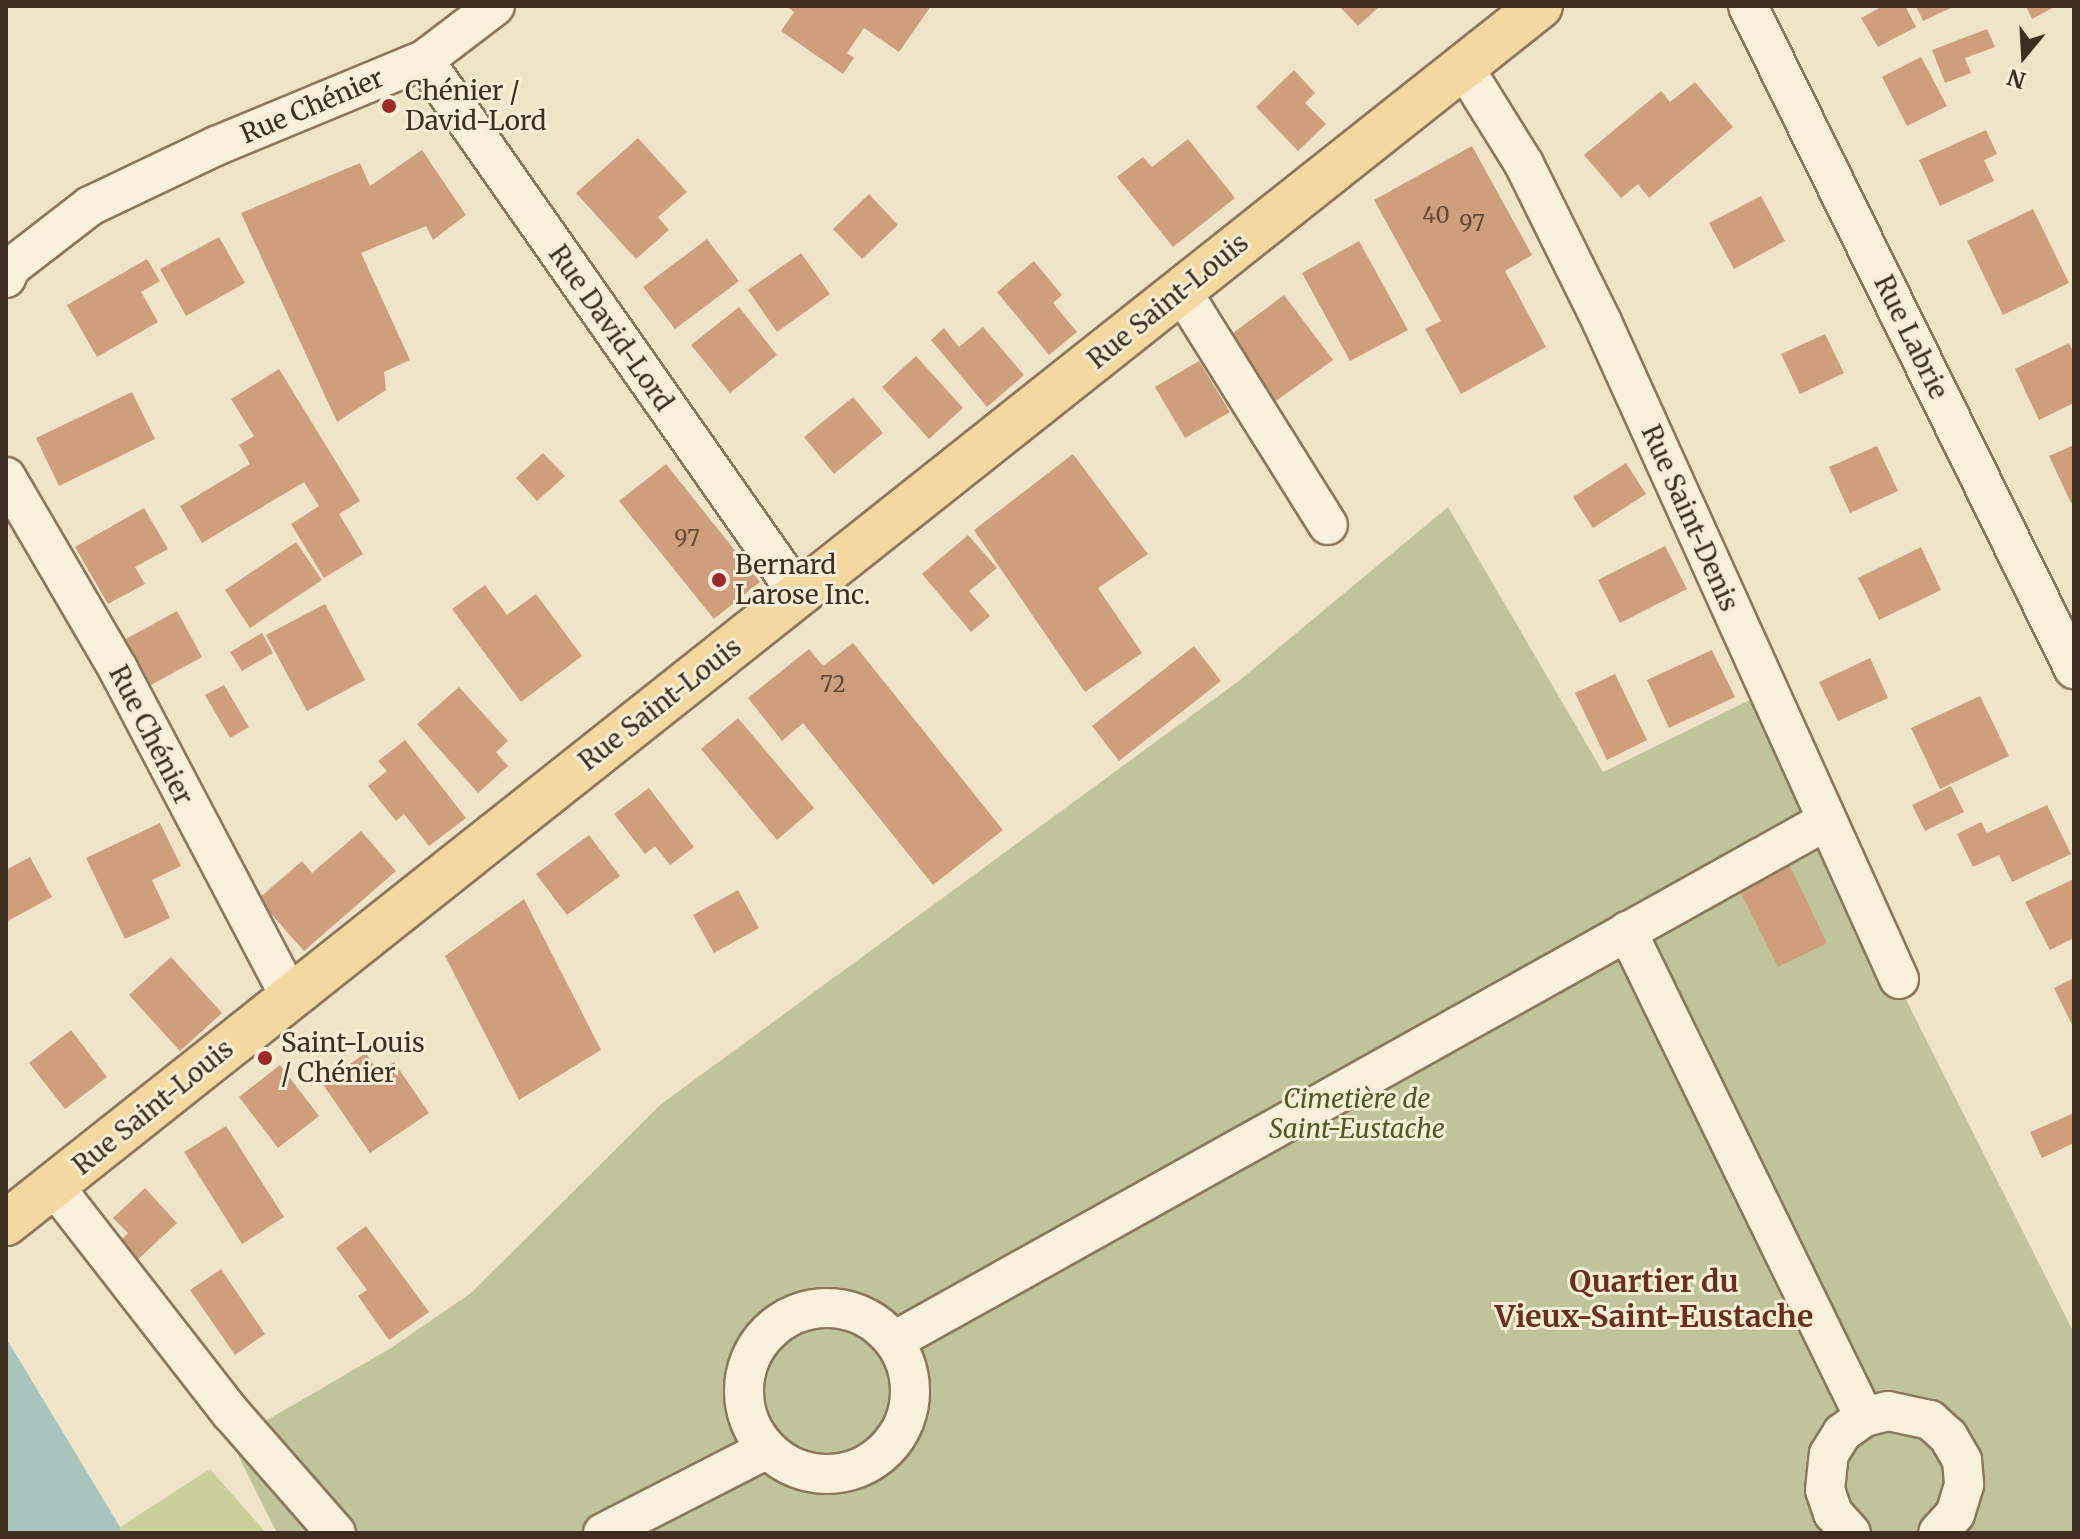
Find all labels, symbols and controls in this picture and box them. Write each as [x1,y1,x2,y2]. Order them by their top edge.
north arrow [1984,16,2064,96]
street label: Rue Chénier [236,62,388,150]
text: N [2004,63,2029,95]
place label: Chénier / David-Lord [405,75,546,136]
marker: Chénier / David-Lord [380,97,398,115]
house number: 40 [1422,203,1450,229]
house number: 97 [1459,211,1485,237]
street label: Rue Saint-Louis [1081,227,1255,375]
street label: Rue David-Lord [542,239,680,417]
street label: Rue Labrie [1868,270,1954,404]
street label: Rue Saint-Denis [1635,420,1745,616]
house number: 97 [674,526,700,552]
place label: Bernard Larose Inc. [735,549,870,610]
marker: Bernard Larose Inc. [710,571,728,589]
street label: Rue Saint-Louis [573,631,747,777]
street label: Rue Chénier [103,660,199,810]
house number: 72 [820,672,846,698]
place label: Saint-Louis / Chénier [281,1027,425,1088]
street label: Rue Saint-Louis [66,1033,240,1181]
marker: Saint-Louis / Chénier [256,1049,274,1067]
park label: Cimetière de Saint-Eustache [1269,1083,1445,1144]
district label: Quartier du Vieux-Saint-Eustache [1495,1263,1813,1334]

